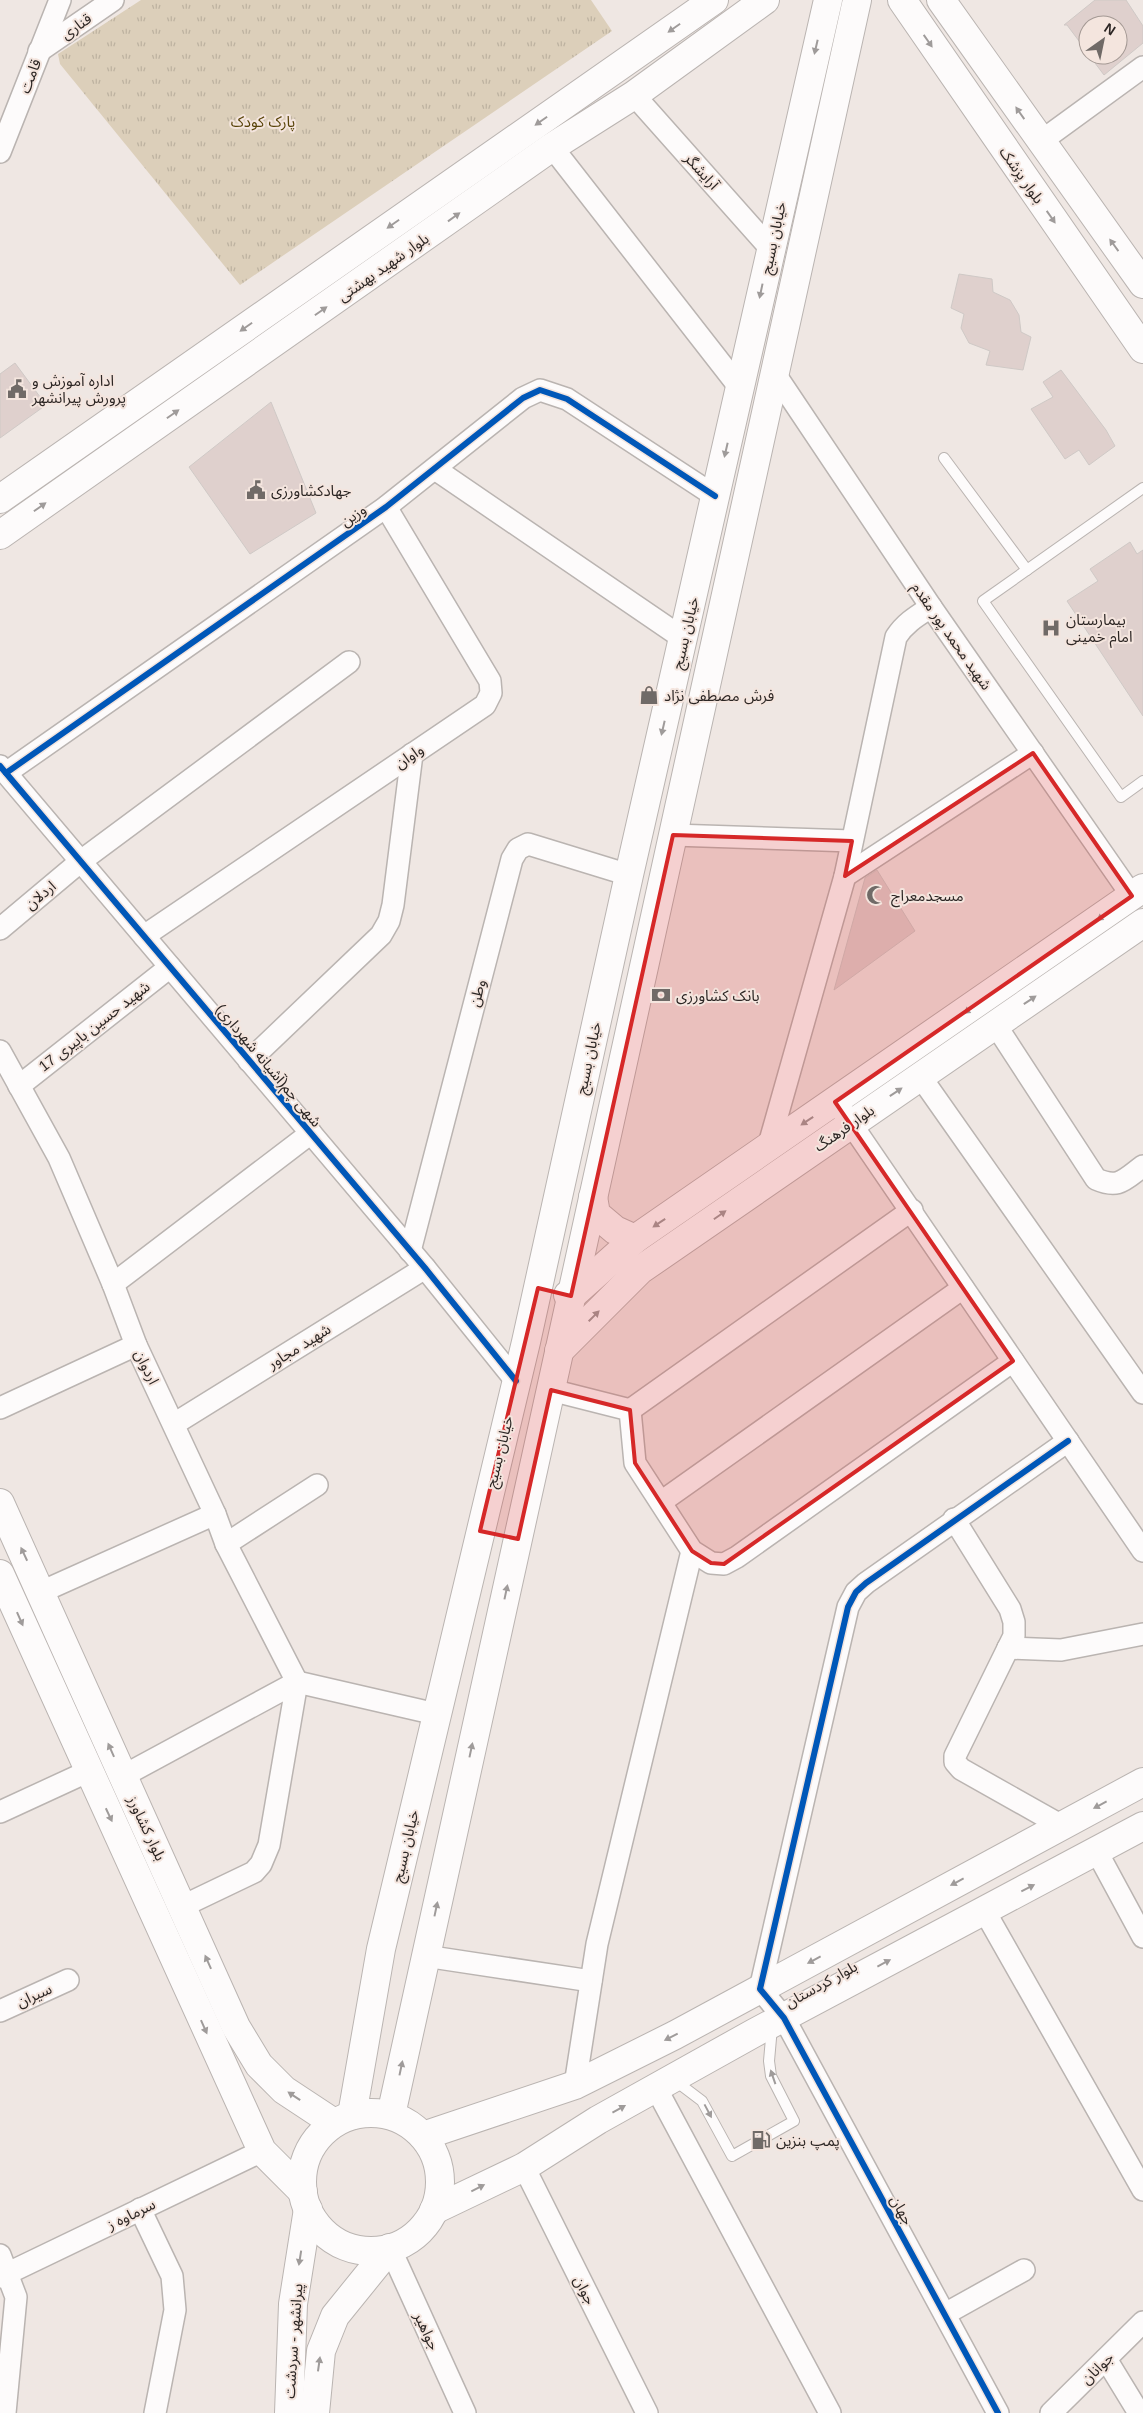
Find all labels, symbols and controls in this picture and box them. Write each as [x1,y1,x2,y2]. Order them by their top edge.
street label: قناری [58,9,95,43]
north arrow [1078,15,1128,65]
text: N [1101,20,1119,39]
one-way arrow [667,23,681,33]
one-way arrow [923,34,933,48]
one-way arrow [812,40,820,55]
street label: قامت [16,56,44,96]
one-way arrow [1014,107,1025,120]
park label: پارک کودک [231,113,295,132]
one-way arrow [534,116,547,126]
street label: بلوار پزشک [995,143,1048,208]
street label: آرایشگر [680,149,723,194]
street label: خیابان بسیج [757,200,793,277]
one-way arrow [1046,211,1056,224]
one-way arrow [447,212,460,222]
one-way arrow [386,219,400,229]
street label: بلوار شهید بهشتی [334,229,432,305]
one-way arrow [1109,239,1120,252]
one-way arrow [757,284,765,299]
one-way arrow [314,306,328,316]
one-way arrow [239,322,252,332]
place label: اداره آموزش و پرورش پیرانشهر [31,372,126,408]
public building icon: اداره آموزش و پرورش پیرانشهر [6,378,28,400]
one-way arrow [166,409,180,419]
one-way arrow [722,442,730,457]
public building icon: جهادکشاورزی [245,479,267,501]
place label: جهادکشاورزی [271,482,352,500]
street label: وزین [337,500,370,531]
one-way arrow [33,502,47,512]
street label: شهید محمد پور مقدم [906,579,996,695]
street label: خیابان بسیج [668,595,706,672]
place label: بیمارستان امام خمینی [1066,611,1133,648]
hospital icon: بیمارستان امام خمینی [1040,617,1062,639]
shop icon: فرش مصطفی نژاد [638,684,660,706]
place label: فرش مصطفی نژاد [664,687,775,705]
one-way arrow [659,720,667,735]
street label: واوان [391,740,427,772]
street label: اردلان [21,877,59,913]
mosque icon: مسجدمعراج [865,884,887,906]
place label: مسجدمعراج [891,887,964,908]
one-way arrow [1096,911,1110,921]
street label: شهید حسین باپیری 17 [35,977,154,1076]
street label: وطن [465,977,490,1009]
bank icon: بانک کشاورزی [650,984,672,1006]
place label: بانک کشاورزی [676,987,760,1005]
one-way arrow [1023,995,1037,1005]
street label: شهی چم(آشیانه شهرداری) [210,1000,325,1132]
one-way arrow [963,1004,976,1014]
street label: خیابان بسیج [572,1020,608,1097]
one-way arrow [890,1087,903,1097]
street label: بلوار فرهنگ [811,1101,878,1156]
one-way arrow [800,1116,814,1126]
one-way arrow [713,1210,727,1220]
one-way arrow [652,1218,665,1228]
one-way arrow [587,1310,599,1322]
street label: شهید مجاور [263,1320,334,1373]
street label: اردوان [130,1347,163,1387]
street label: خیابان بسیج [482,1414,520,1491]
one-way arrow [19,1547,27,1561]
one-way arrow [502,1584,510,1599]
one-way arrow [16,1612,24,1626]
one-way arrow [107,1743,115,1757]
one-way arrow [467,1743,475,1758]
street label: بلوار کشاورز [123,1792,169,1864]
one-way arrow [1093,1801,1107,1809]
one-way arrow [105,1808,113,1822]
street label: خیابان بسیج [388,1808,426,1885]
one-way arrow [950,1878,964,1887]
one-way arrow [1021,1884,1035,1892]
one-way arrow [432,1902,440,1917]
one-way arrow [203,1955,211,1969]
one-way arrow [807,1955,821,1964]
street label: بلوار کردستان [782,1957,860,2012]
one-way arrow [877,1959,892,1967]
street label: سیران [14,1980,55,2011]
one-way arrow [201,2020,209,2034]
one-way arrow [664,2033,678,2041]
one-way arrow [397,2060,405,2075]
one-way arrow [768,2069,776,2084]
one-way arrow [287,2091,301,2101]
one-way arrow [613,2104,626,2113]
one-way arrow [704,2104,712,2119]
fuel station icon: پمپ بنزین [750,2129,772,2151]
place label: پمپ بنزین [776,2132,840,2151]
one-way arrow [471,2184,485,2192]
street label: جهان [886,2192,917,2228]
street label: سرماوه ز [103,2195,159,2234]
one-way arrow [296,2250,304,2266]
street label: جوان [570,2273,599,2308]
street label: پیرانشهر - سردشت [280,2283,308,2399]
street label: جواهیر [410,2309,443,2353]
street label: جوانان [1077,2349,1117,2388]
one-way arrow [315,2356,323,2372]

